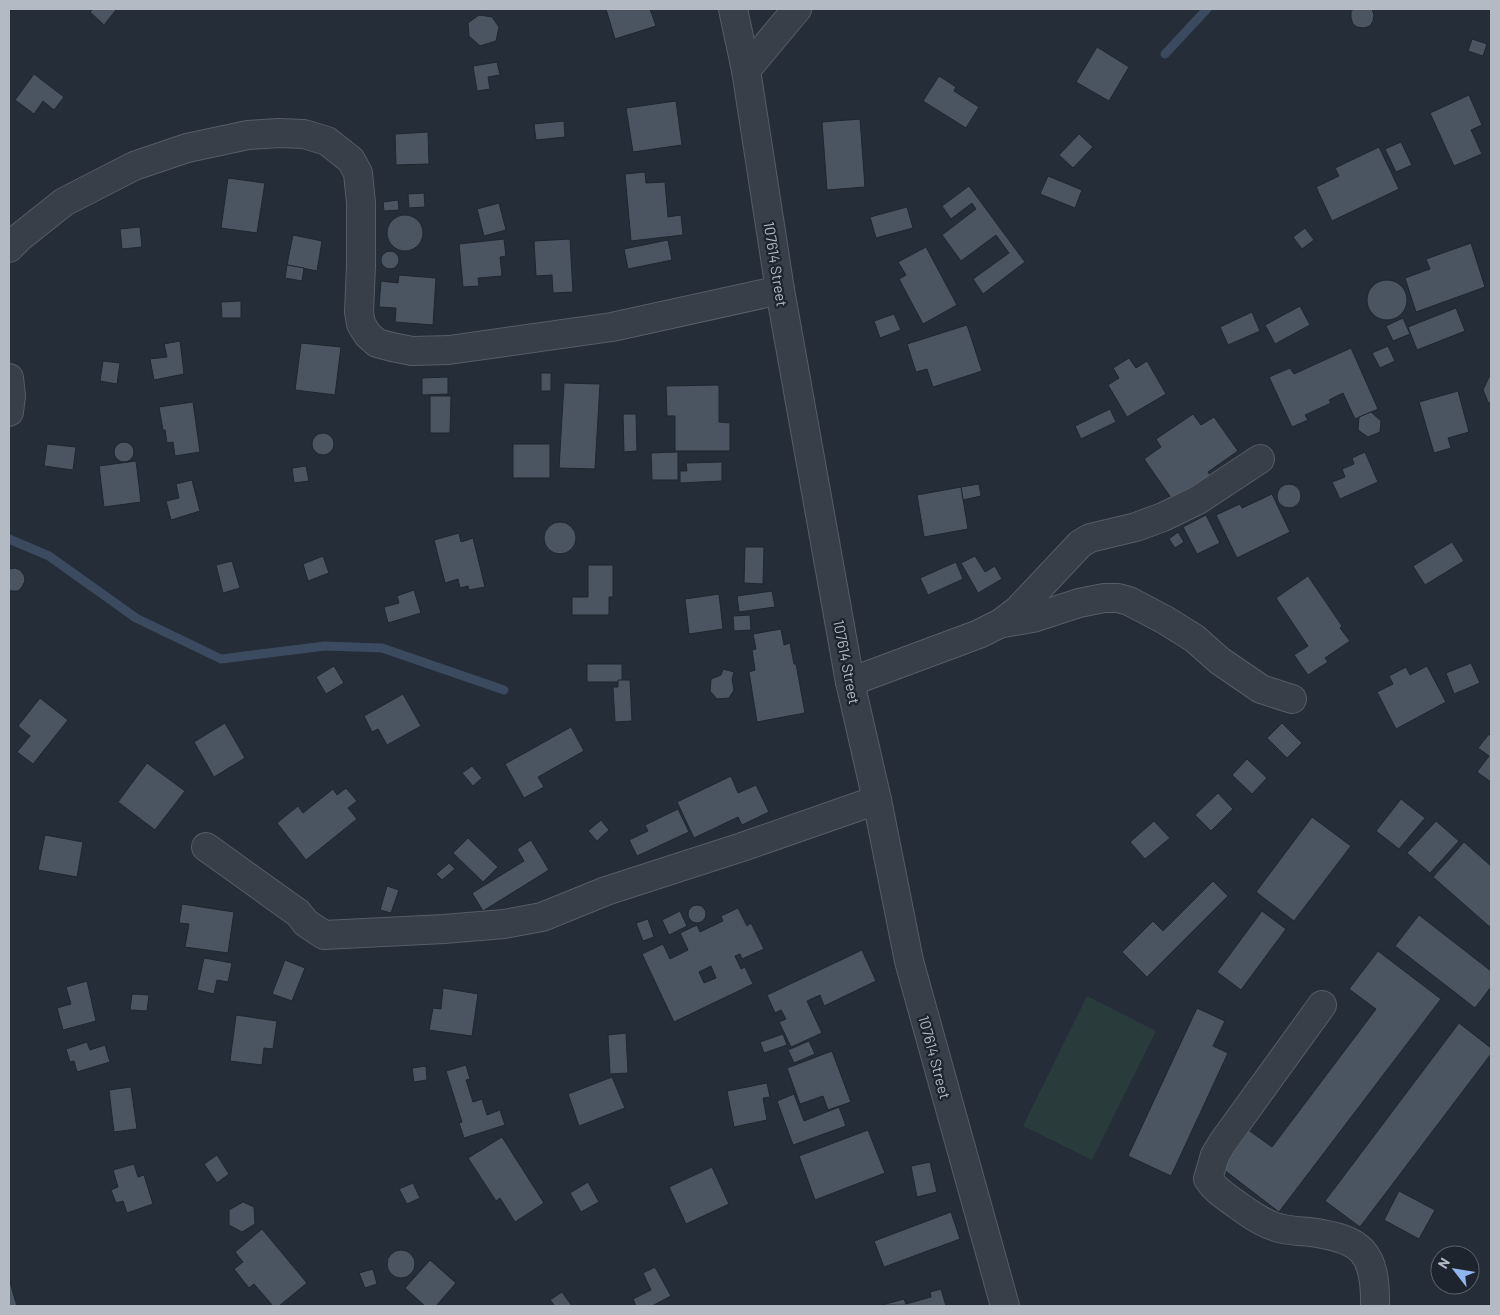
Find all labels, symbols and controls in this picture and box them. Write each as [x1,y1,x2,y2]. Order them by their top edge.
street label: 107614 Street [760,220,792,308]
street label: 107614 Street [830,618,864,706]
street label: 107614 Street [915,1013,955,1101]
north arrow [1430,1245,1480,1295]
text: N [1434,1255,1453,1271]

